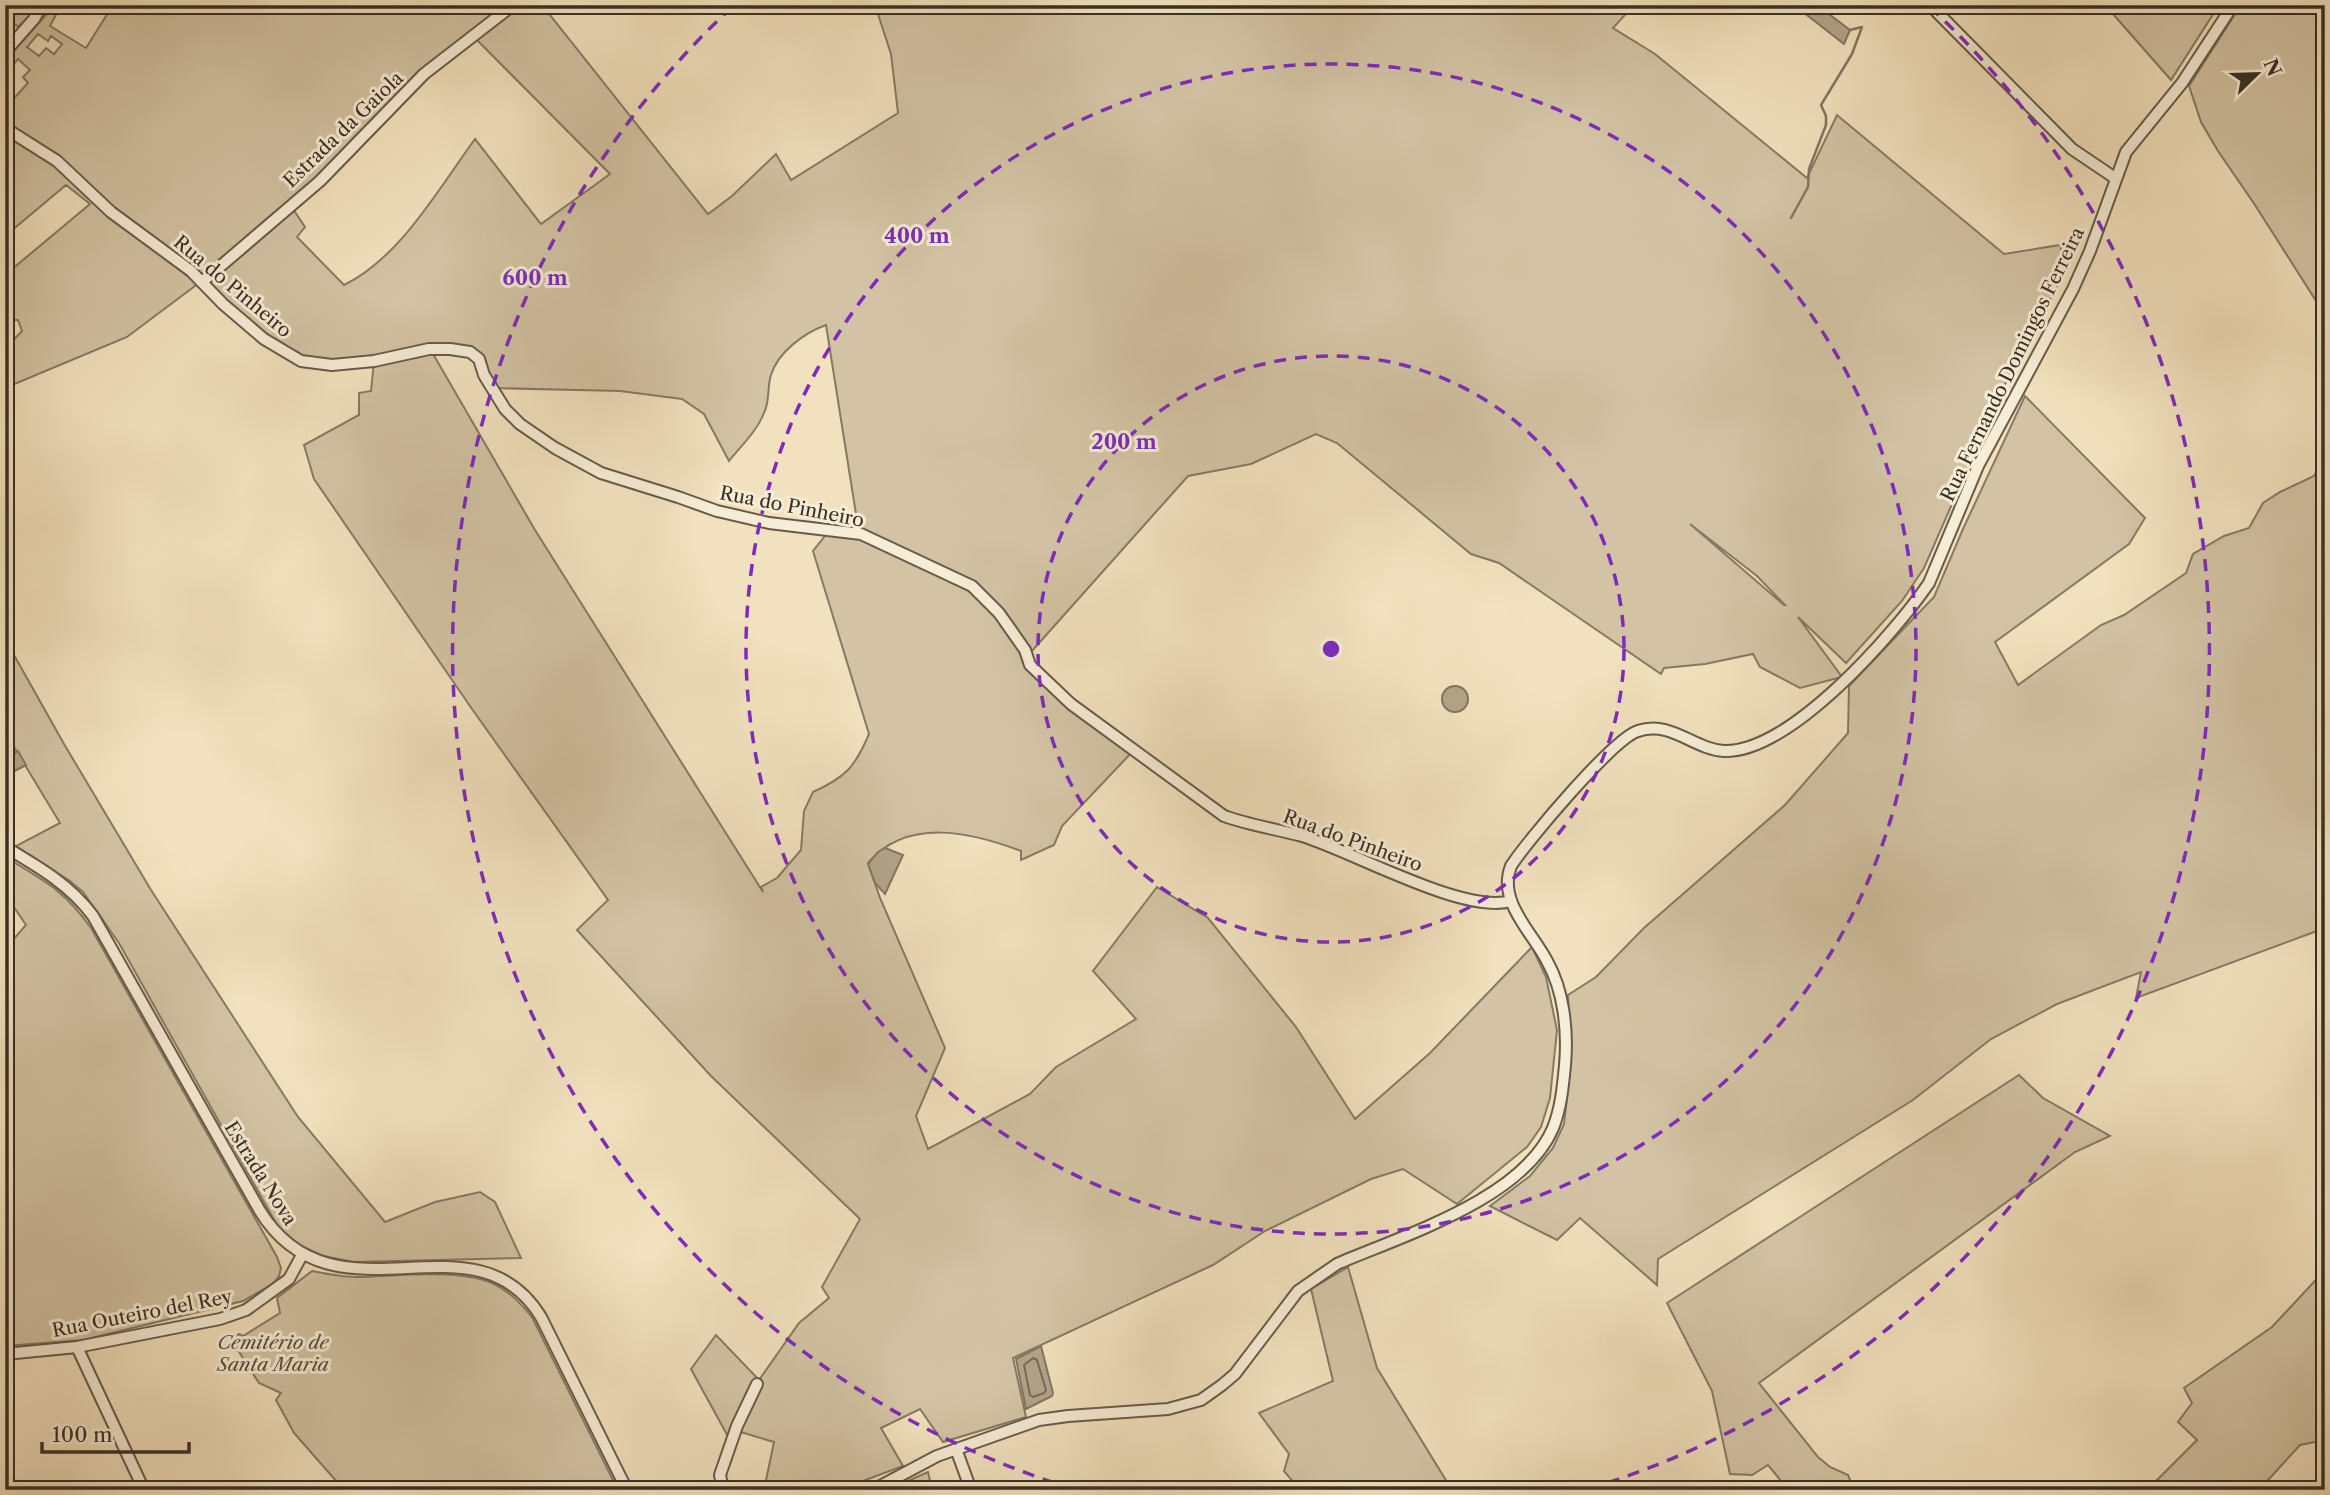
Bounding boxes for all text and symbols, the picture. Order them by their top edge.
north arrow [2222,38,2292,108]
text: N [2258,55,2286,80]
street label: Estrada da Gaiola [279,66,408,192]
text: 400 m [884,223,950,248]
street label: Rua Fernando Domingos Ferreira [1936,223,2089,505]
street label: Rua do Pinheiro [169,230,296,342]
text: 600 m [502,265,568,290]
text: 200 m [1091,429,1157,454]
street label: Rua do Pinheiro [718,481,866,532]
centre of rings [1319,637,1343,661]
street label: Rua do Pinheiro [1280,805,1426,876]
street label: Estrada Nova [219,1117,302,1230]
street label: Rua Outeiro del Rey [50,1285,235,1342]
park label: Cemitério de Santa Maria [216,1331,330,1376]
scale bar [42,1411,189,1455]
text: 100 m [52,1422,113,1447]

